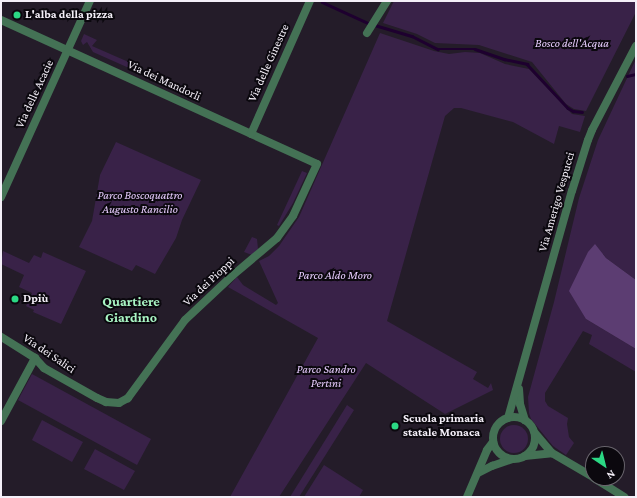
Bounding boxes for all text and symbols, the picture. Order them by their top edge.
place label: L'alba della pizza [25,8,113,22]
marker: L'alba della pizza [12,10,22,20]
street label: Via delle Ginestre [245,22,293,104]
park label: Bosco dell'Acqua [535,37,609,51]
street label: Via delle Acacie [13,58,57,130]
street label: Via dei Mandorli [125,58,203,104]
street label: Via Amerigo Vespucci [536,151,578,253]
park label: Parco Boscoquattro Augusto Rancilio [98,189,182,217]
street label: Via dei Pioppi [180,254,238,310]
park label: Parco Aldo Moro [298,269,372,283]
place label: Dpiù [23,292,48,306]
district label: Quartiere Giardino [102,293,160,326]
marker: Dpiù [10,294,20,304]
street label: Via dei Salici [20,331,78,377]
park label: Parco Sandro Pertini [296,363,356,391]
place label: Scuola primaria statale Monaca [403,412,484,440]
marker: Scuola primaria statale Monaca [390,421,400,431]
north arrow [585,446,625,486]
text: N [605,468,618,482]

